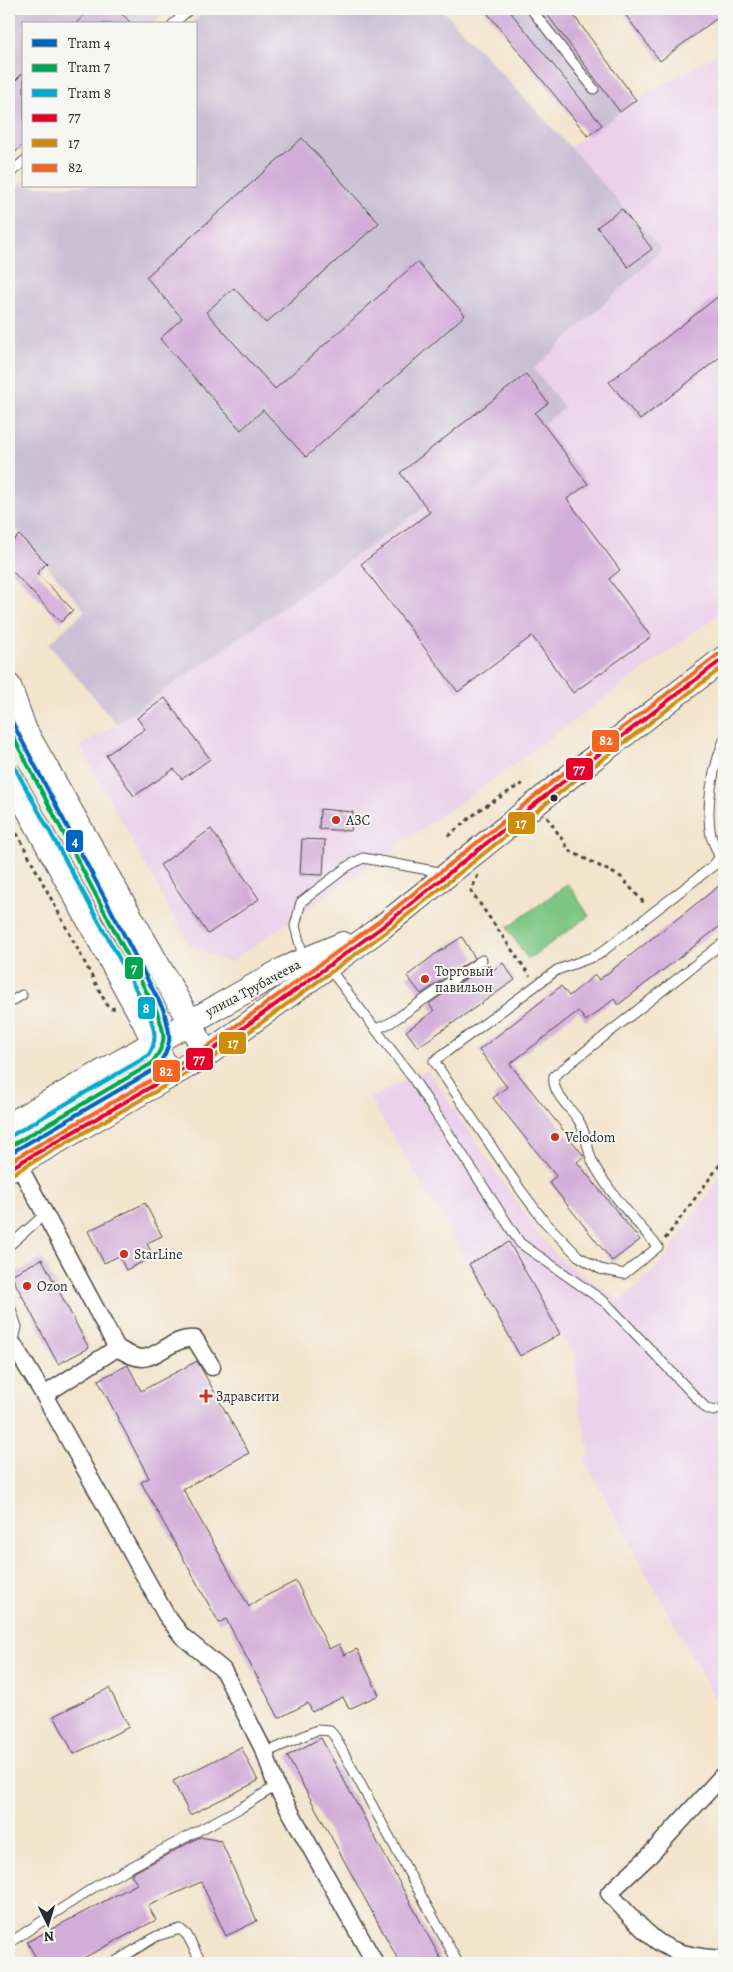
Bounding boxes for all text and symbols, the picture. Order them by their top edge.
legend [22,22,198,188]
text: Tram 4 [68,33,111,53]
text: Tram 7 [68,57,111,77]
text: Tram 8 [68,83,111,103]
text: 77 [68,107,81,127]
text: 17 [68,133,80,153]
text: 82 [68,157,82,177]
line badge: 82 [591,729,620,753]
text: 82 [599,731,613,750]
line badge: 77 [565,757,594,781]
text: 77 [573,760,585,779]
unlabelled marker [549,793,559,803]
place label: АЗС [345,811,371,830]
line badge: 17 [507,811,536,835]
marker: АЗС [330,814,342,826]
text: 17 [516,814,527,833]
line badge: 4 [65,829,84,853]
text: 4 [72,832,79,851]
street label: улица Трубачеева [201,955,305,1022]
line badge: 7 [124,956,144,980]
text: 7 [131,959,137,978]
place label: Торговый павильон [435,962,493,997]
marker: Торговый павильон [419,973,431,985]
line badge: 8 [137,996,156,1020]
text: 8 [143,999,150,1018]
line badge: 17 [218,1031,247,1055]
text: 17 [228,1034,239,1053]
line badge: 77 [185,1047,214,1071]
text: 77 [193,1050,205,1069]
line badge: 82 [152,1059,181,1083]
text: 82 [159,1062,173,1081]
place label: Velodom [564,1128,616,1147]
marker: Velodom [549,1131,561,1143]
place label: StarLine [134,1245,183,1264]
marker: StarLine [118,1248,130,1260]
place label: Ozon [37,1277,68,1296]
marker: Ozon [21,1280,33,1292]
place label: Здравсити [216,1387,279,1406]
marker: Здравсити [200,1390,212,1402]
north arrow [22,1900,72,1950]
text: N [43,1927,55,1946]

